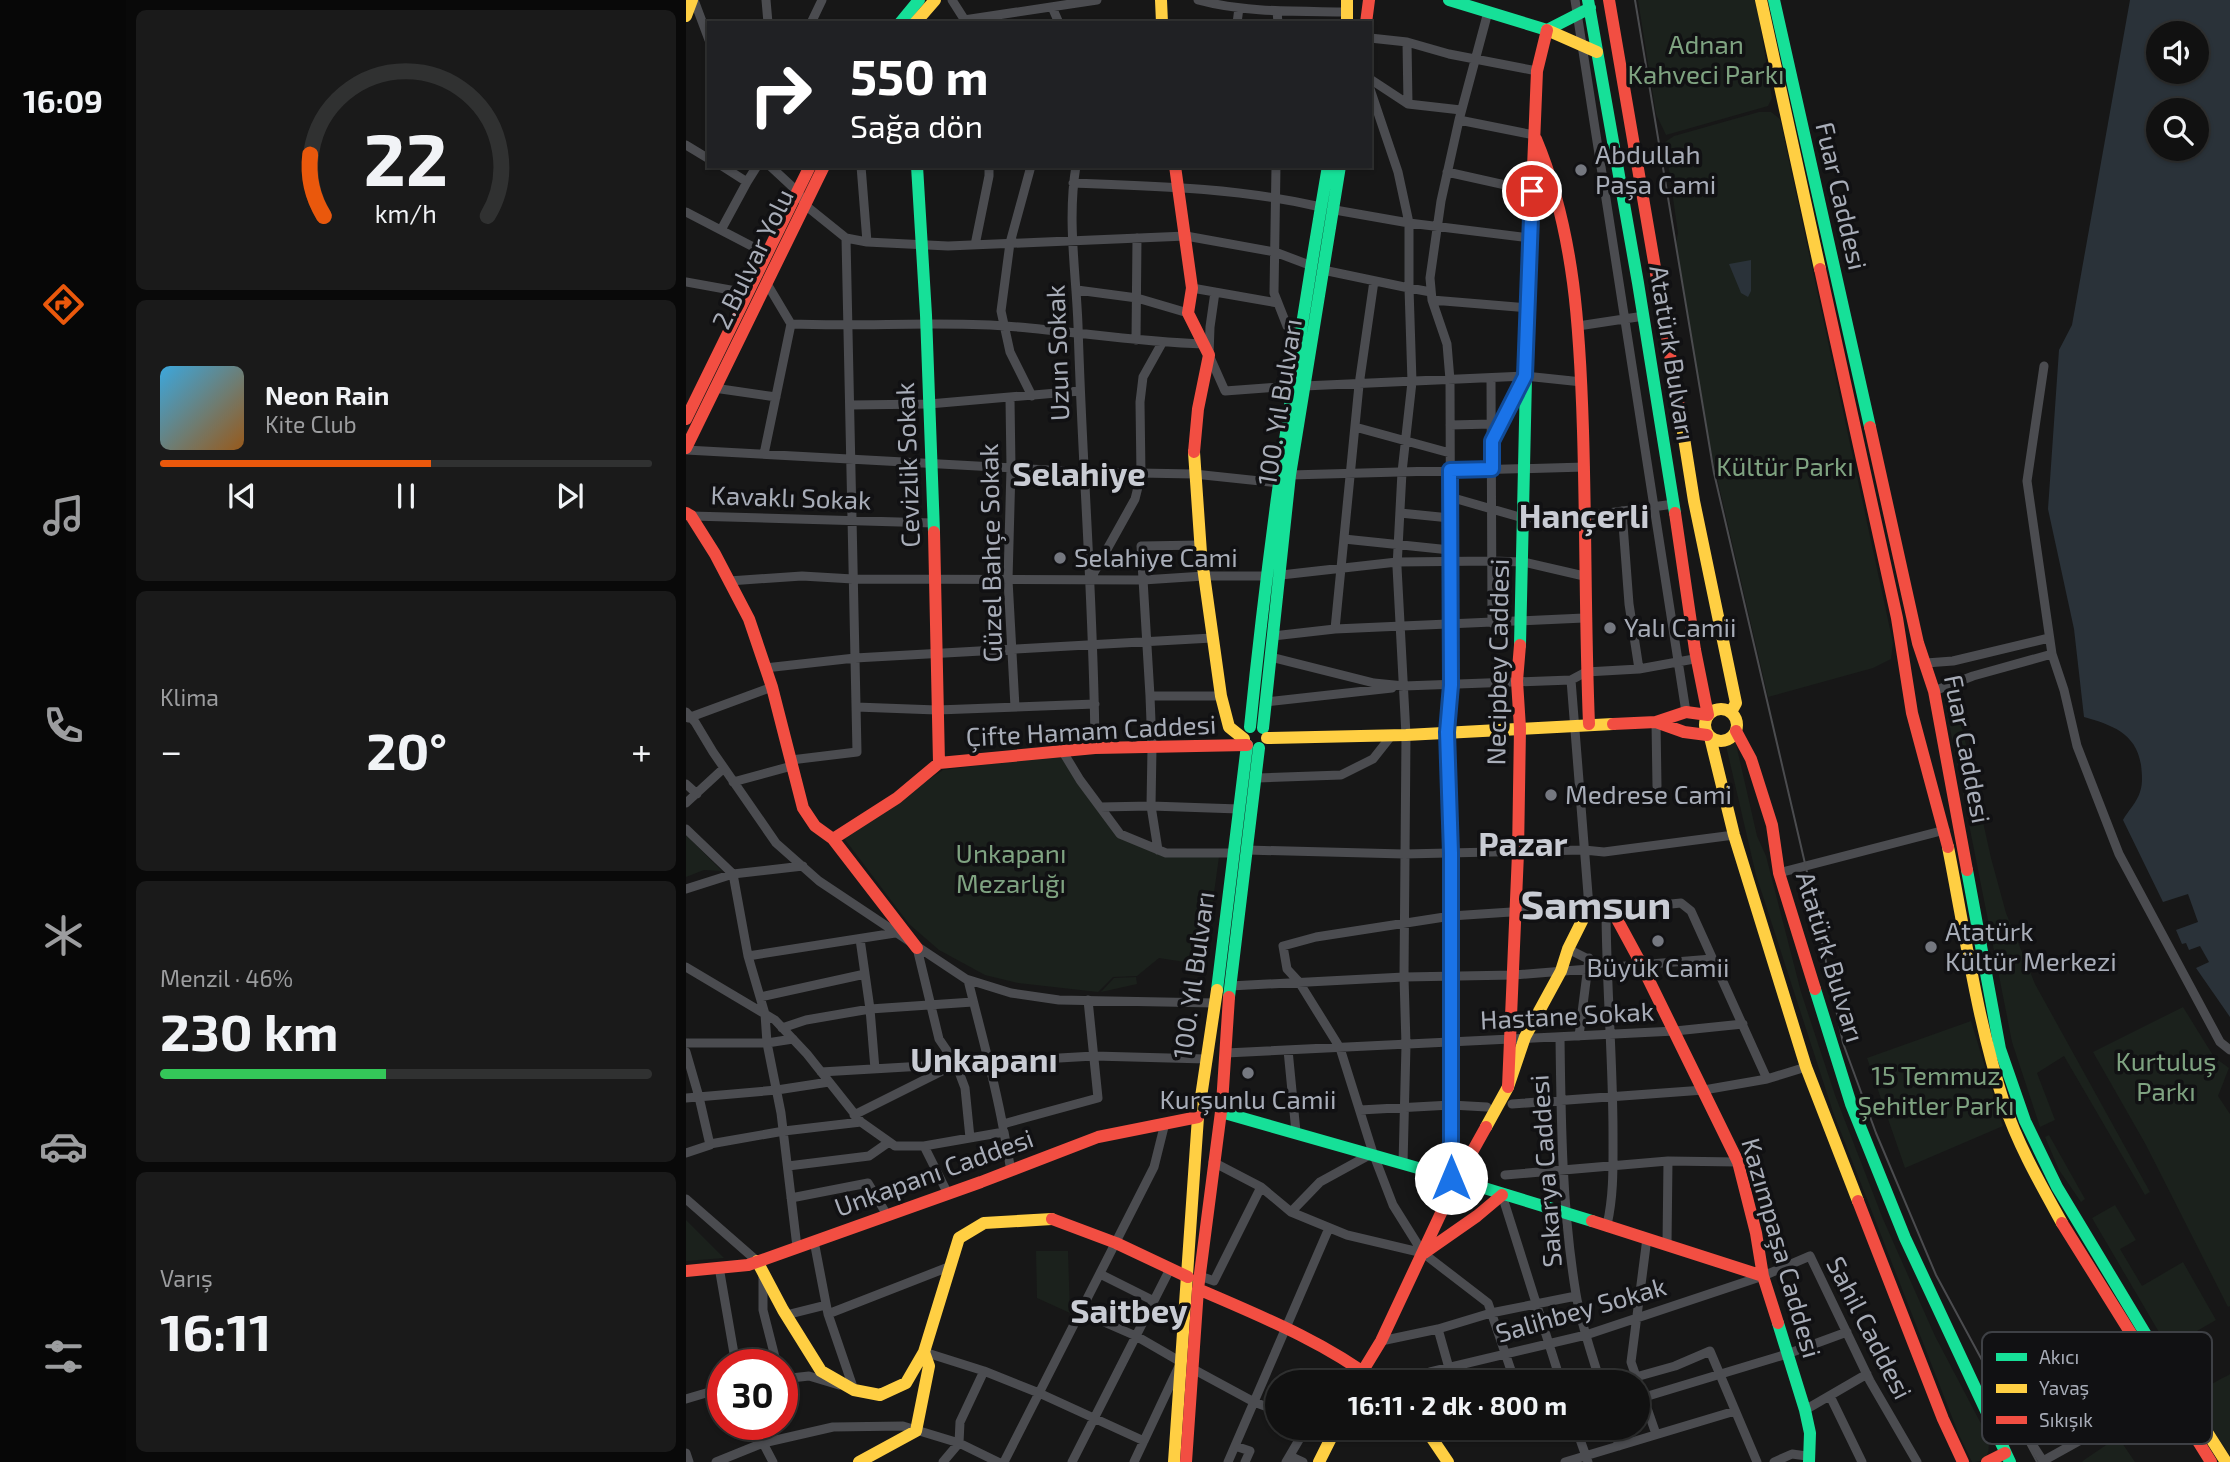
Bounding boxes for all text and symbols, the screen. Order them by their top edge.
map controls [2146,21,2209,161]
button: sound [2146,21,2209,84]
park label: Adnan Kahveci Parkı [1628,28,1784,89]
text: 550 m [850,46,989,105]
icon: right [735,49,826,140]
text: 16:09 [23,81,103,119]
button: search [2146,98,2209,161]
text: Sağa dön [850,106,983,144]
text: 22 [364,114,448,202]
street label: Fuar Caddesi [1810,119,1875,273]
place label: Abdullah Paşa Cami [1595,138,1716,201]
pin [1502,161,1562,221]
marker: Abdullah Paşa Cami [1573,162,1589,178]
icon: arrive [1513,172,1551,210]
street label: 2.Bulvar Yolu [704,183,799,333]
text: km/h [375,198,437,228]
street label: Atatürk Bulvarı [1644,263,1703,443]
icon: directions [39,280,88,329]
street label: Uzun Sokak [1039,284,1074,422]
street label: 100. Yıl Bulvarı [1250,316,1307,487]
text: Neon Rain [265,379,390,410]
street label: Cevizlik Sokak [888,382,925,548]
text: Kite Club [265,410,357,438]
street label: Güzel Bahçe Sokak [972,443,1009,663]
park label: Kültür Parkı [1716,450,1854,481]
district label: Selahiye [1012,453,1146,493]
icon: previous [223,477,261,515]
icon: pause [387,477,425,515]
icon: next [551,477,589,515]
street label: Kavaklı Sokak [710,478,872,515]
icon: music [39,491,88,540]
district label: Hançerli [1519,495,1649,537]
place label: Selahiye Cami [1074,541,1238,572]
marker: Selahiye Cami [1052,550,1068,566]
street label: Necipbey Caddesi [1479,558,1514,766]
place label: Yalı Camii [1624,611,1736,642]
marker: Yalı Camii [1602,620,1618,636]
street label: Fuar Caddesi [1939,672,1998,826]
text: Klima [160,683,219,711]
icon: phone [39,701,88,750]
street label: Çifte Hamam Caddesi [965,707,1217,754]
text: 20° [366,718,447,780]
text: − [160,727,182,773]
text: + [631,727,652,773]
place label: Medrese Cami [1565,778,1732,809]
marker: Medrese Cami [1543,787,1559,803]
district label: Pazar [1478,823,1568,863]
park label: Unkapanı Mezarlığı [956,837,1066,898]
street label: Atatürk Bulvarı [1791,867,1872,1046]
district label: Samsun [1521,879,1671,927]
street label: 100. Yıl Bulvarı [1165,889,1220,1060]
icon: climate [39,911,88,960]
place label: Atatürk Kültür Merkezi [1945,915,2117,976]
marker: Büyük Camii [1650,933,1666,949]
marker: Atatürk Kültür Merkezi [1923,939,1939,955]
place label: Büyük Camii [1586,951,1730,982]
text: Menzil · 46% [160,964,293,992]
street label: Hastane Sokak [1479,994,1655,1035]
text: 230 km [160,999,339,1061]
district label: Unkapanı [910,1039,1058,1079]
park label: Kurtuluş Parkı [2116,1045,2216,1106]
park label: 15 Temmuz Şehitler Parkı [1857,1059,2015,1122]
marker: Kurşunlu Camii [1240,1065,1256,1081]
street label: Sakarya Caddesi [1522,1074,1567,1268]
place label: Kurşunlu Camii [1160,1083,1336,1116]
street label: Unkapanı Caddesi [830,1121,1037,1222]
icon: car [39,1122,88,1171]
street label: Kazımpaşa Caddesi [1734,1134,1829,1362]
position arrow [1414,1141,1488,1215]
street label: Sahil Caddesi [1821,1251,1920,1404]
text: Varış [160,1264,213,1292]
street label: Salihbey Sokak [1492,1269,1669,1348]
district label: Saitbey [1070,1290,1188,1330]
text: 16:11 [160,1299,271,1361]
icon: filters [39,1332,88,1381]
legend [1982,1332,2212,1444]
text: Akıcı [2039,1345,2079,1368]
speed limit sign: 30 [707,1349,798,1440]
text: Yavaş [2039,1376,2089,1400]
text: 16:11 · 2 dk · 800 m [1348,1389,1567,1420]
text: Sıkışık [2039,1408,2093,1432]

